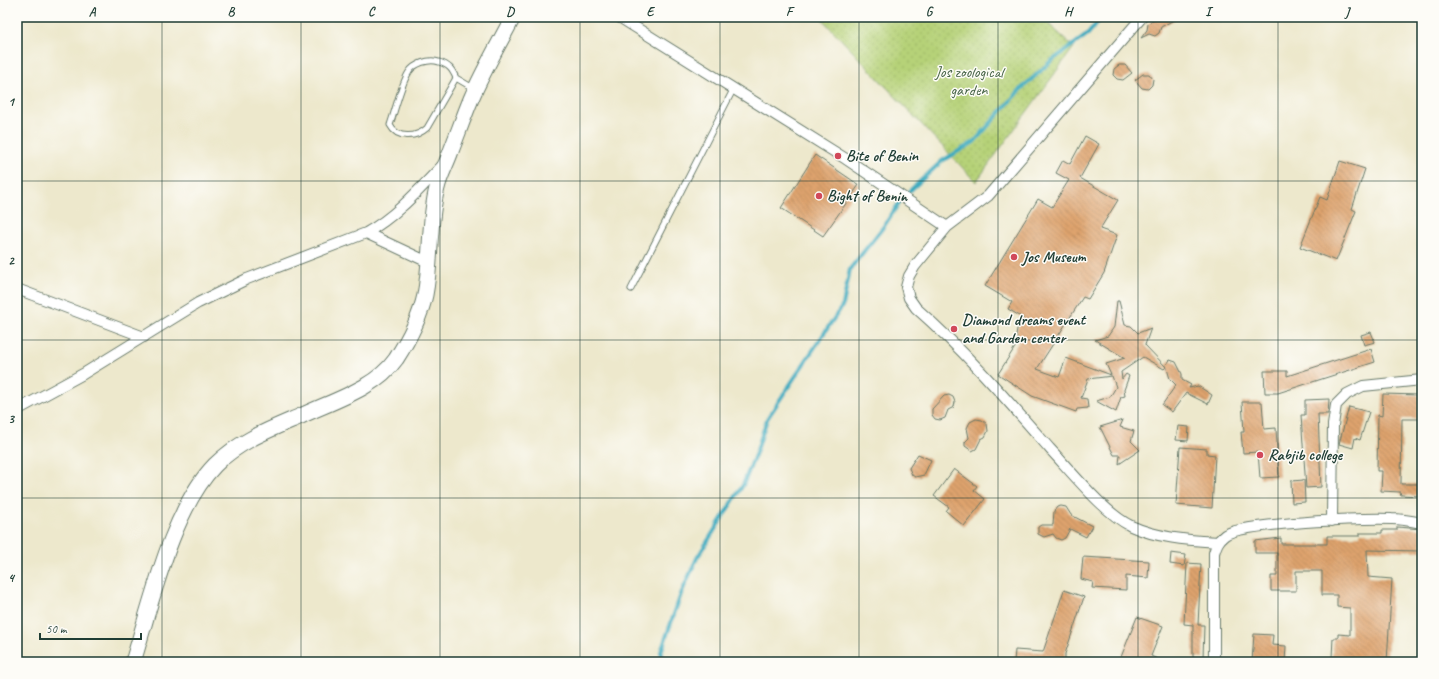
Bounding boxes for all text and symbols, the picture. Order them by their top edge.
text: A [89,4,97,20]
text: B [228,4,236,20]
text: C [368,4,376,20]
text: D [506,4,515,20]
text: E [647,4,656,20]
text: F [786,4,795,20]
text: G [926,4,934,20]
text: H [1064,4,1074,20]
text: I [1205,4,1214,20]
text: J [1344,4,1351,20]
park label: Jos zoological garden [934,62,1006,100]
text: 1 [8,94,16,110]
place label: Bite of Benin [846,146,919,166]
marker: Bite of Benin [833,151,843,161]
place label: Bight of Benin [827,186,909,206]
marker: Bight of Benin [814,191,824,201]
place label: Jos Museum [1021,247,1087,267]
marker: Jos Museum [1009,252,1019,262]
text: 2 [8,253,15,269]
place label: Diamond dreams event and Garden center [962,310,1087,348]
marker: Diamond dreams event and Garden center [949,324,959,334]
text: 3 [8,411,15,427]
place label: Rabjib college [1268,445,1344,465]
marker: Rabjib college [1255,450,1265,460]
text: 4 [8,570,16,586]
scale bar [40,615,141,641]
text: 50 m [46,621,68,637]

